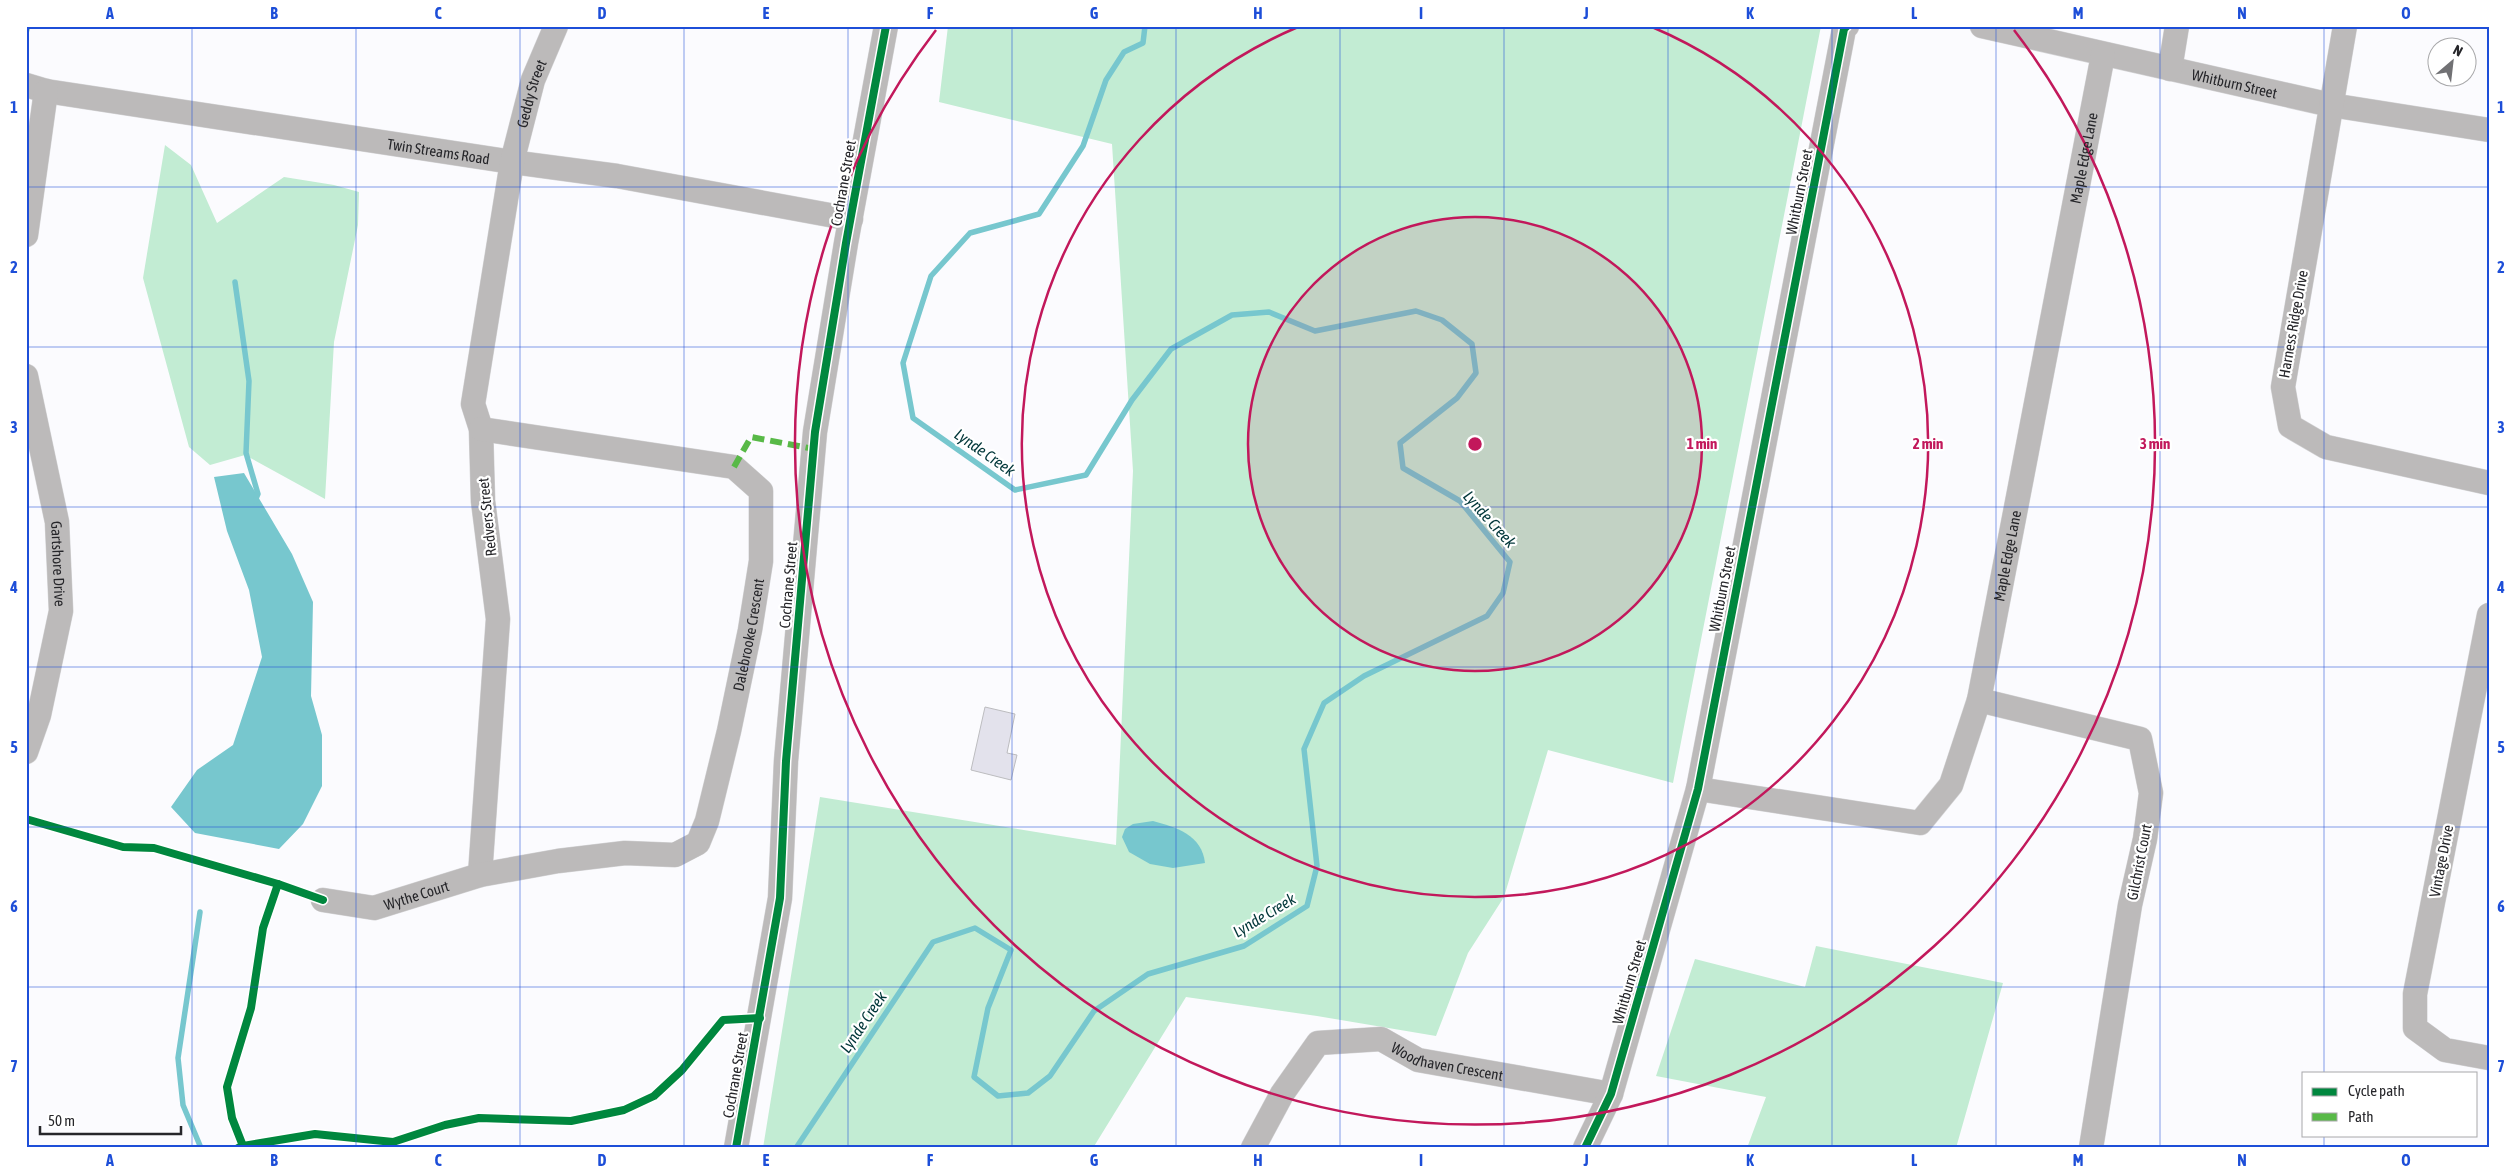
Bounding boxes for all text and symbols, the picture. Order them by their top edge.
text: A [105,4,114,22]
text: B [270,4,278,22]
text: C [434,4,442,22]
text: D [598,4,607,22]
text: E [763,4,770,22]
text: F [927,4,934,22]
text: G [1090,4,1099,22]
text: H [1253,4,1263,22]
text: I [1419,4,1423,22]
text: J [1582,4,1589,22]
text: K [1746,4,1754,22]
text: L [1911,4,1918,22]
text: M [2073,4,2083,22]
text: N [2237,4,2247,22]
text: O [2401,4,2411,22]
north arrow [2428,38,2478,88]
text: N [2451,42,2466,60]
street label: Geddy Street [513,57,549,129]
street label: Whitburn Street [2190,65,2279,101]
text: 1 [10,98,18,116]
text: 1 [2497,98,2505,116]
street label: Maple Edge Lane [2066,111,2100,205]
street label: Twin Streams Road [386,135,491,167]
street label: Cochrane Street [827,139,859,227]
street label: Whitburn Street [1782,148,1816,236]
text: 2 [10,258,18,276]
text: 2 [2497,258,2505,276]
street label: Harness Ridge Drive [2275,269,2311,379]
text: 3 [10,418,18,436]
text: 3 [2497,418,2505,436]
water label: Lynde Creek [951,425,1020,481]
centre of rings [1466,435,1484,453]
text: 1 min [1687,435,1717,452]
text: 2 min [1913,435,1943,452]
text: 3 min [2140,435,2170,452]
street label: Redvers Street [474,477,500,557]
water label: Lynde Creek [1459,487,1521,552]
street label: Maple Edge Lane [1990,509,2024,603]
street label: Gartshore Drive [48,521,69,607]
street label: Cochrane Street [776,541,800,629]
street label: Whitburn Street [1705,545,1739,633]
street label: Dalebrooke Crescent [729,577,767,692]
text: 4 [9,578,18,596]
text: 4 [2496,578,2505,596]
text: 5 [10,738,18,756]
text: 5 [2497,738,2505,756]
street label: Gilchrist Court [2123,822,2155,902]
street label: Vintage Drive [2426,823,2456,899]
street label: Wythe Court [382,877,451,913]
water label: Lynde Creek [1229,889,1300,942]
text: 6 [10,897,18,915]
text: 6 [2497,897,2505,915]
street label: Whitburn Street [1609,938,1649,1026]
water label: Lynde Creek [836,987,891,1057]
street label: Cochrane Street [719,1031,751,1119]
street label: Woodhaven Crescent [1388,1038,1504,1083]
text: 7 [10,1057,18,1075]
text: 7 [2497,1057,2505,1075]
legend [2302,1072,2478,1136]
text: Cycle path [2348,1082,2405,1099]
scale bar [40,1104,181,1136]
text: Path [2348,1108,2374,1125]
text: 50 m [48,1112,75,1129]
text: A [105,1151,114,1169]
text: B [270,1151,278,1169]
text: C [434,1151,442,1169]
text: D [598,1151,607,1169]
text: E [763,1151,770,1169]
text: F [927,1151,934,1169]
text: G [1090,1151,1099,1169]
text: H [1253,1151,1263,1169]
text: I [1419,1151,1423,1169]
text: J [1582,1151,1589,1169]
text: K [1746,1151,1754,1169]
text: L [1911,1151,1918,1169]
text: M [2073,1151,2083,1169]
text: N [2237,1151,2247,1169]
text: O [2401,1151,2411,1169]

